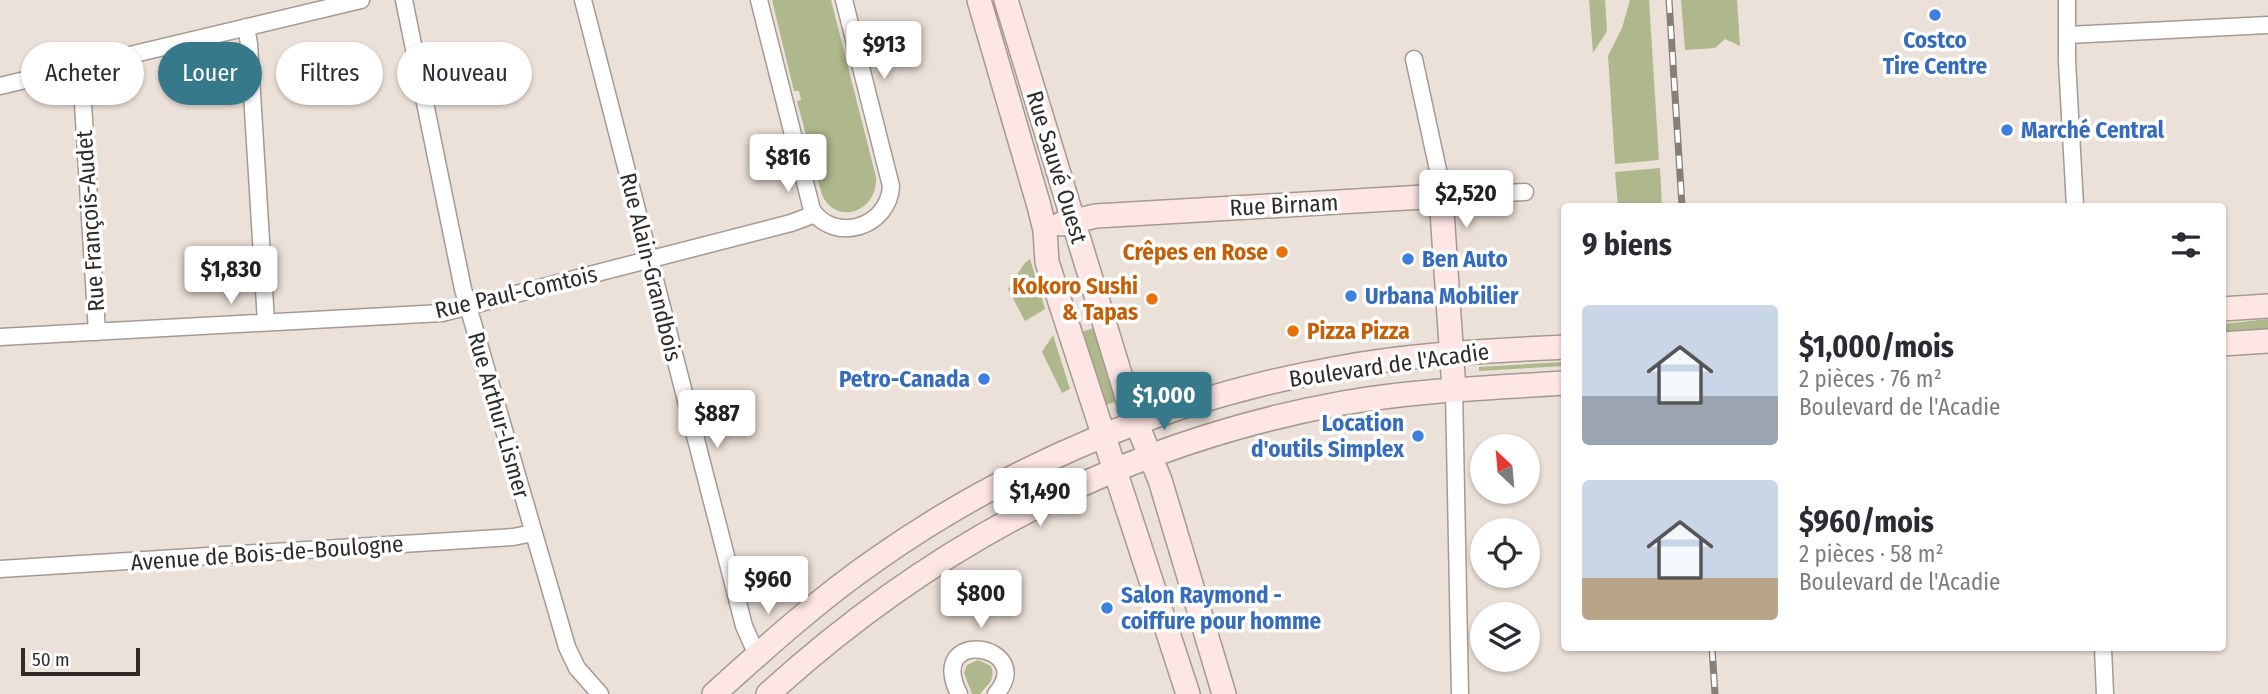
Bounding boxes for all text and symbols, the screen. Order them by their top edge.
marker: Costco Tire Centre [1927,7,1943,23]
pin: $913 [843,22,925,81]
place label: Costco Tire Centre [1883,26,1987,80]
text: $913 [862,30,906,58]
chip: Acheter [21,42,144,105]
chip: Louer [158,42,262,105]
chip: Filtres [276,42,383,105]
chip: Nouveau [397,42,532,105]
street label: Rue Sauvé Ouest [1020,87,1094,247]
place label: Marché Central [2021,116,2165,144]
marker: Marché Central [1999,122,2015,138]
street label: Rue François-Audet [70,129,110,313]
pin: $816 [747,134,829,194]
text: $816 [766,143,810,171]
street label: Rue Alain-Grandbois [614,170,688,364]
pin: $2,520 [1409,170,1523,230]
text: $2,520 [1435,179,1497,207]
street label: Rue Birnam [1229,188,1339,222]
icon: filters [2167,226,2205,264]
text: 9 biens [1582,227,1672,263]
place label: Crêpes en Rose [1123,238,1268,266]
marker: Crêpes en Rose [1274,244,1290,260]
place label: Ben Auto [1422,245,1508,273]
pin: $1,830 [174,246,288,306]
marker: Ben Auto [1400,251,1416,267]
text: $1,830 [200,255,262,283]
street label: Rue Paul-Comtois [432,260,600,324]
place label: Kokoro Sushi & Tapas [1012,272,1138,326]
place label: Urbana Mobilier [1365,282,1519,310]
marker: Urbana Mobilier [1343,288,1359,304]
marker: Kokoro Sushi & Tapas [1144,291,1160,307]
place label: Pizza Pizza [1307,317,1410,345]
marker: Pizza Pizza [1285,323,1301,339]
street label: Rue Arthur-Lismer [462,329,536,501]
text: $1,000/mois [1799,329,1954,365]
icon: home [1638,333,1722,417]
street label: Boulevard de l'Acadie [1287,337,1491,393]
place label: Petro-Canada [839,365,970,393]
text: 2 pièces · 76 m² [1799,365,1942,393]
marker: Petro-Canada [976,371,992,387]
pin: $1,000 [1107,372,1221,432]
text: $1,000 [1133,381,1195,409]
pin: $887 [676,391,758,450]
text: Boulevard de l'Acadie [1799,393,2000,421]
text: $887 [694,399,740,427]
place label: Location d'outils Simplex [1251,409,1405,463]
marker: Location d'outils Simplex [1410,428,1426,444]
north arrow [1470,434,1540,504]
map controls [1470,434,1540,672]
pin: $1,490 [983,468,1097,528]
text: $1,490 [1010,477,1070,505]
text: $960/mois [1799,504,1934,540]
icon: home [1638,508,1722,592]
button: locate [1470,518,1540,588]
street label: Avenue de Bois-de-Boulogne [130,529,404,577]
text: 2 pièces · 58 m² [1799,540,1944,568]
pin: $960 [727,556,809,616]
text: $960 [744,565,792,593]
text: Boulevard de l'Acadie [1799,568,2000,596]
pin: $800 [940,570,1022,630]
text: $800 [957,579,1005,607]
place label: Salon Raymond - coiffure pour homme [1121,581,1321,635]
marker: Salon Raymond - coiffure pour homme [1099,600,1115,616]
button: layers [1470,602,1540,672]
scale bar [21,645,140,677]
text: 50 m [32,648,70,671]

